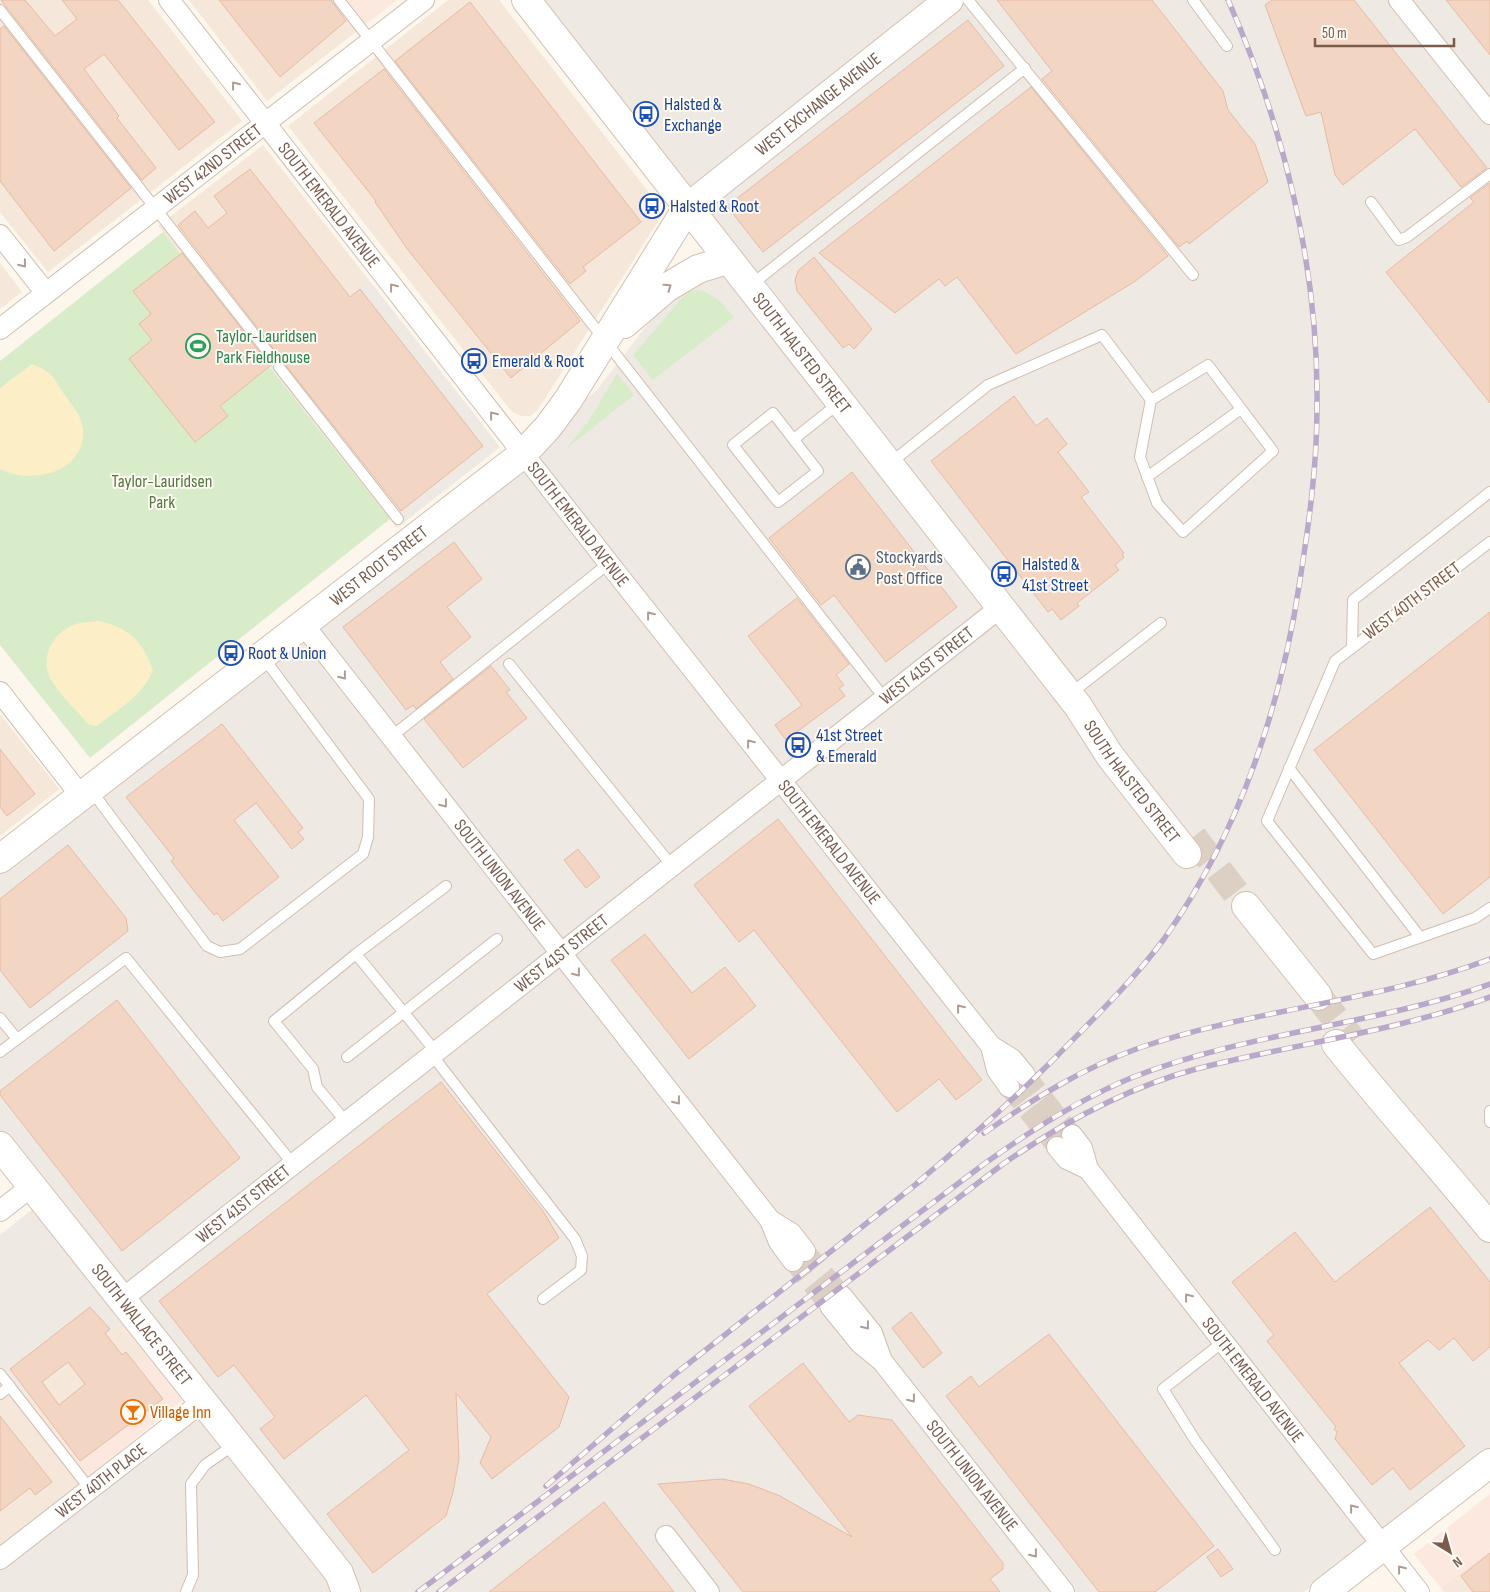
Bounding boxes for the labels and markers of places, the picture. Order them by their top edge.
place label: Halsted & Exchange [664,94,722,136]
bus stop icon: Halsted & Exchange [633,101,659,127]
bus stop icon: Halsted & Root [639,193,665,219]
place label: Halsted & Root [670,196,760,217]
place label: Taylor-Lauridsen Park Fieldhouse [216,326,317,368]
sports icon: Taylor-Lauridsen Park Fieldhouse [185,333,211,359]
bus stop icon: Emerald & Root [461,348,487,374]
place label: Emerald & Root [492,351,585,372]
place label: Stockyards Post Office [876,547,943,589]
public building icon: Stockyards Post Office [845,554,871,580]
place label: Halsted & 41st Street [1022,554,1089,596]
bus stop icon: Halsted & 41st Street [991,561,1017,587]
bus stop icon: Root & Union [218,640,244,666]
place label: Root & Union [248,643,326,664]
place label: 41st Street & Emerald [816,725,883,767]
bus stop icon: 41st Street & Emerald [785,732,811,758]
bar icon: Village Inn [120,1399,146,1425]
place label: Village Inn [150,1402,211,1423]

